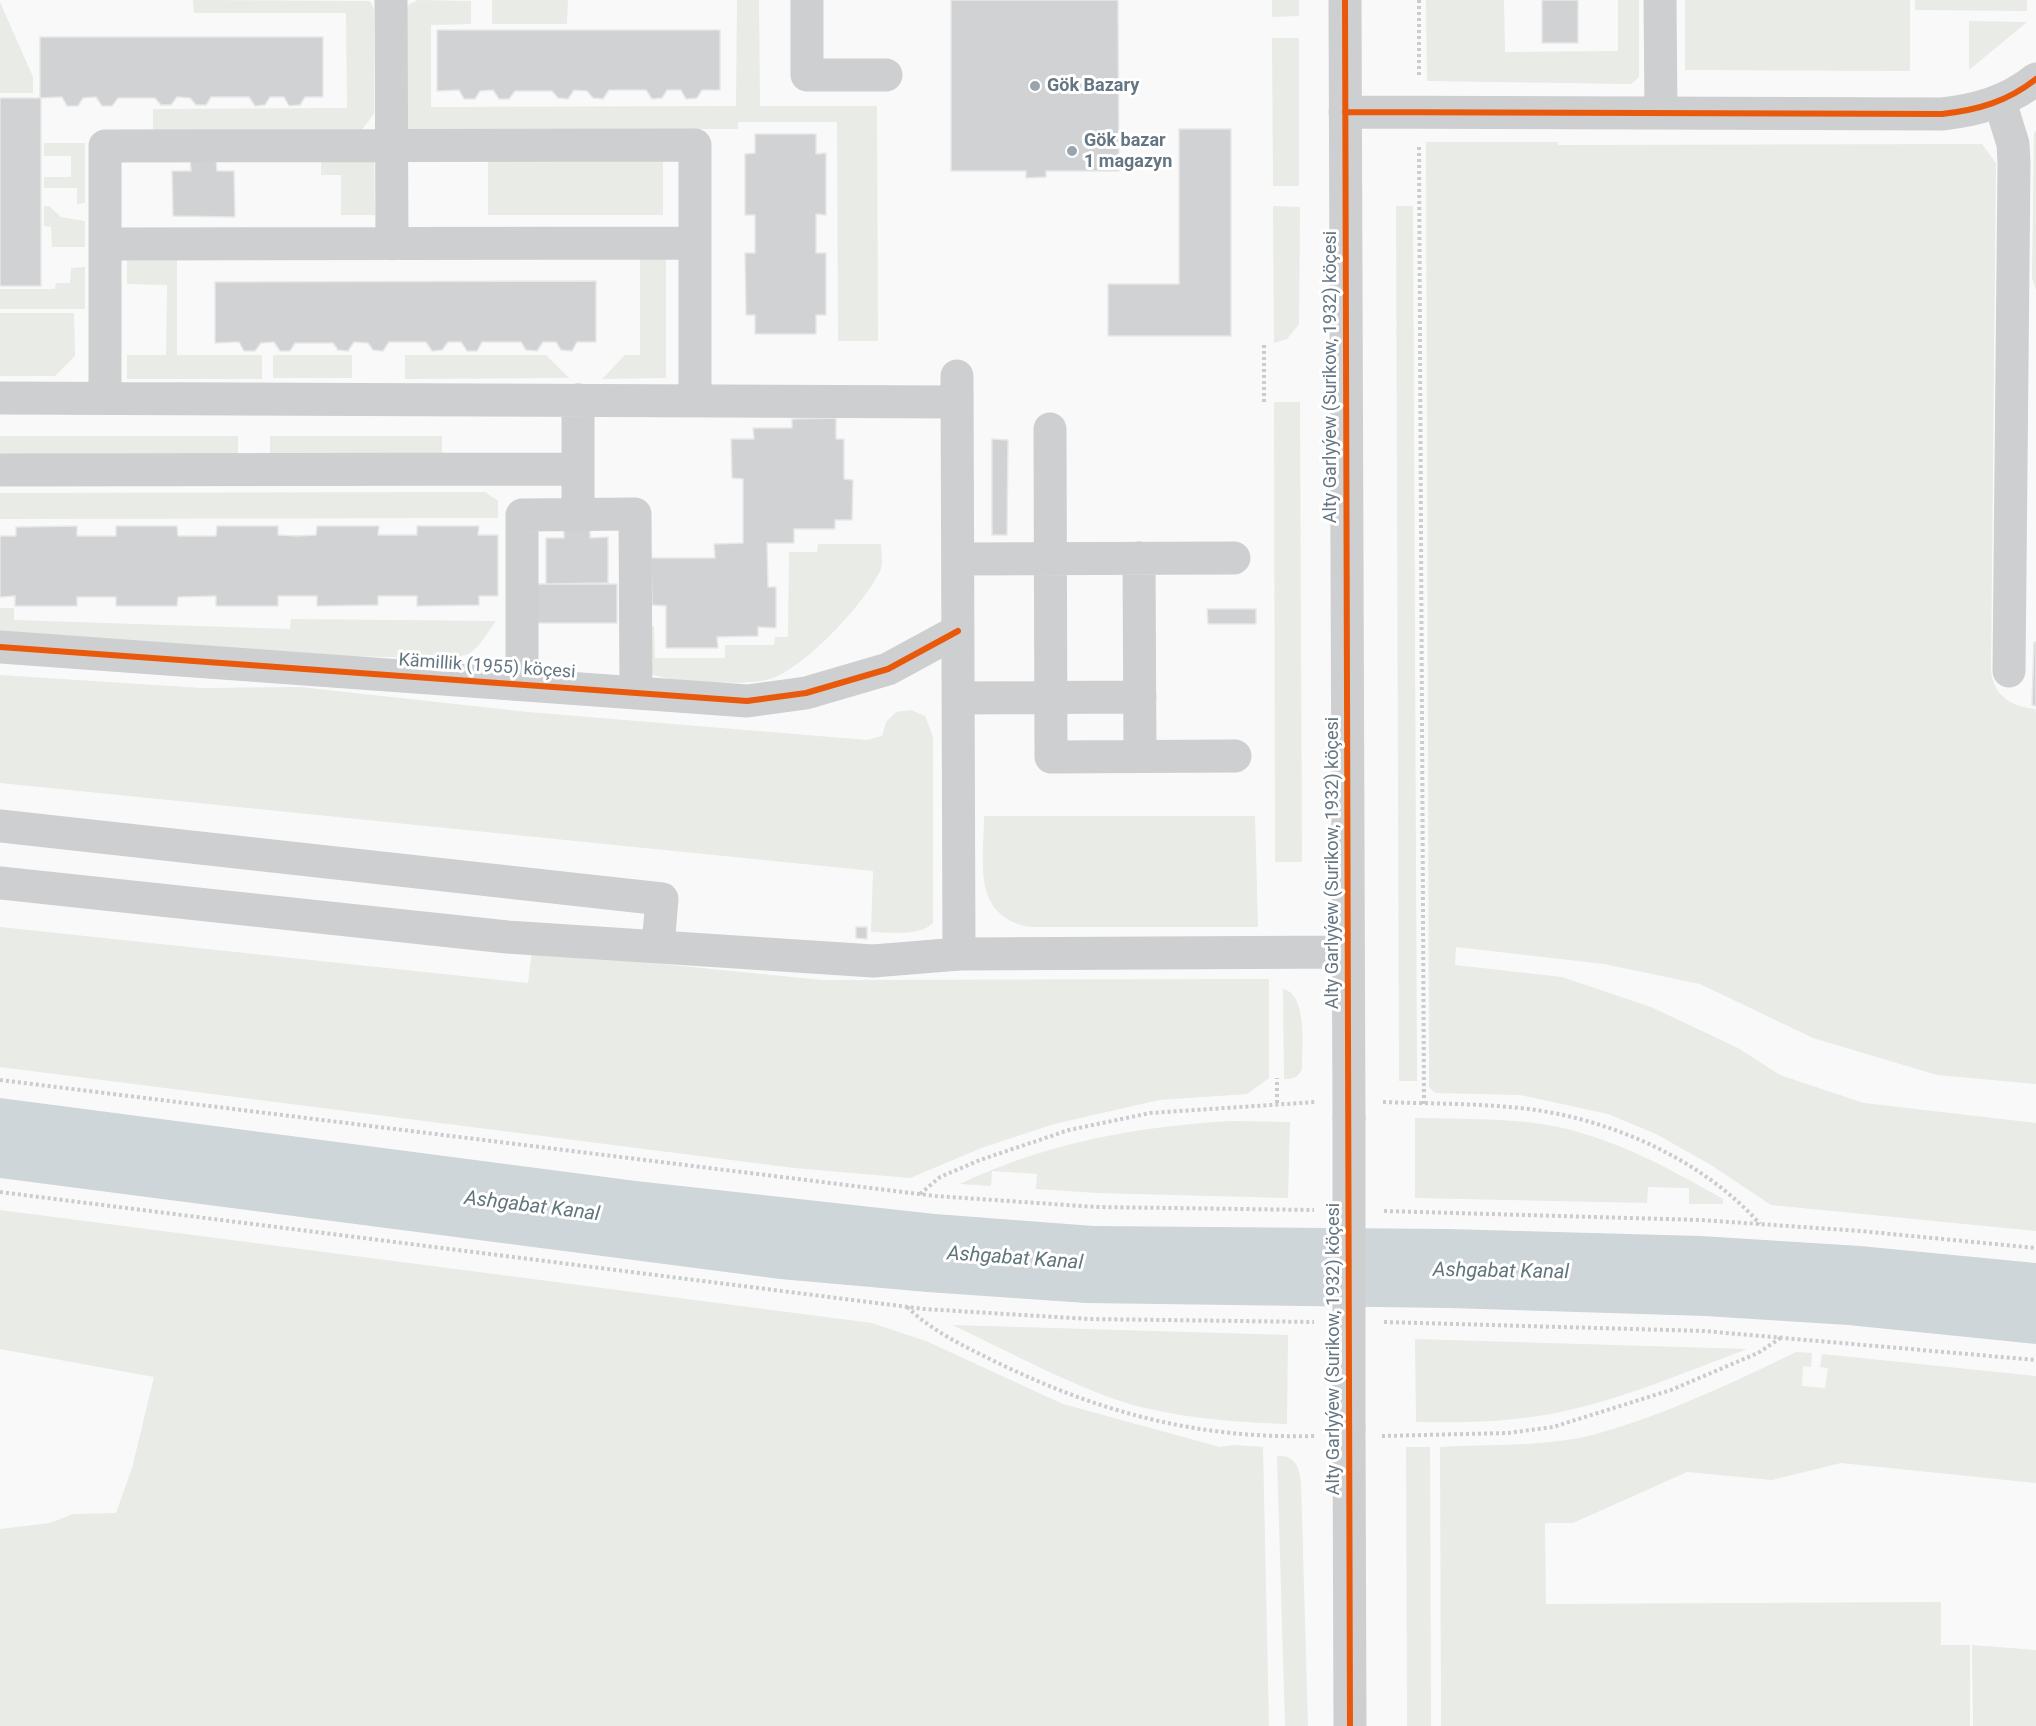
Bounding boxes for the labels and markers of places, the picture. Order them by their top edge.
place label: Gök Bazary [1047,75,1139,97]
marker: Gök Bazary [1028,79,1042,93]
place label: Gök bazar 1 magazyn [1084,130,1172,172]
marker: Gök bazar 1 magazyn [1065,144,1079,158]

